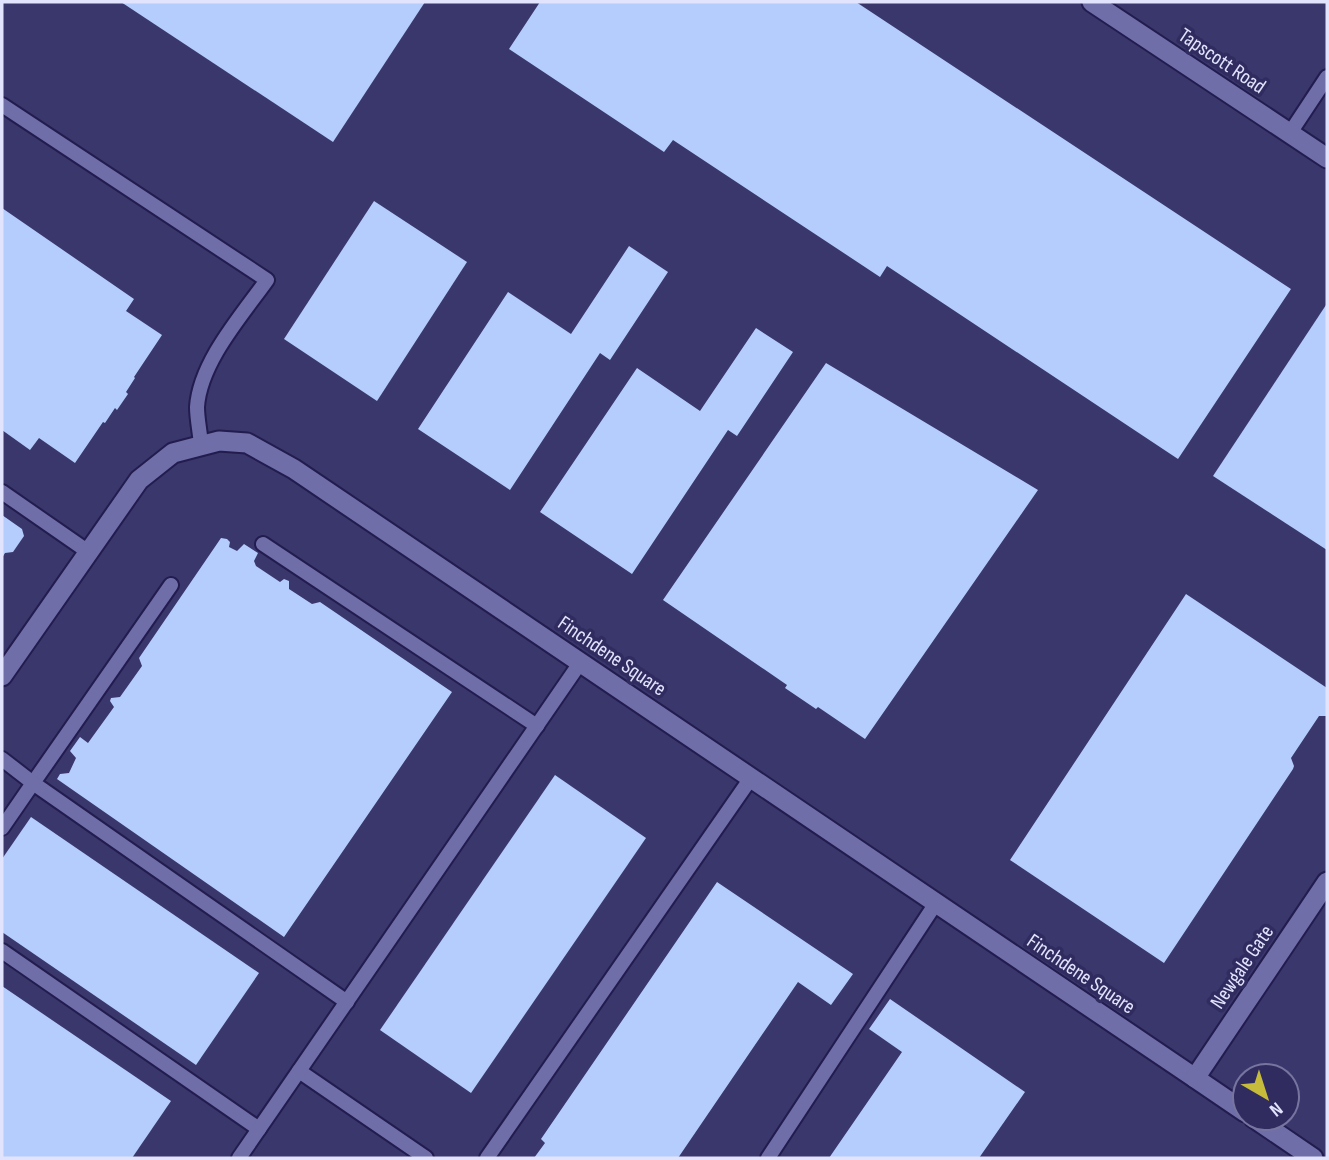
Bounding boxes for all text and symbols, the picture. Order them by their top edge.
street label: Tapscott Road [1174,23,1270,99]
street label: Finchdene Square [553,611,671,701]
street label: Newgale Gate [1205,920,1279,1014]
street label: Finchdene Square [1022,929,1140,1019]
north arrow [1231,1062,1301,1132]
text: N [1265,1097,1287,1121]

